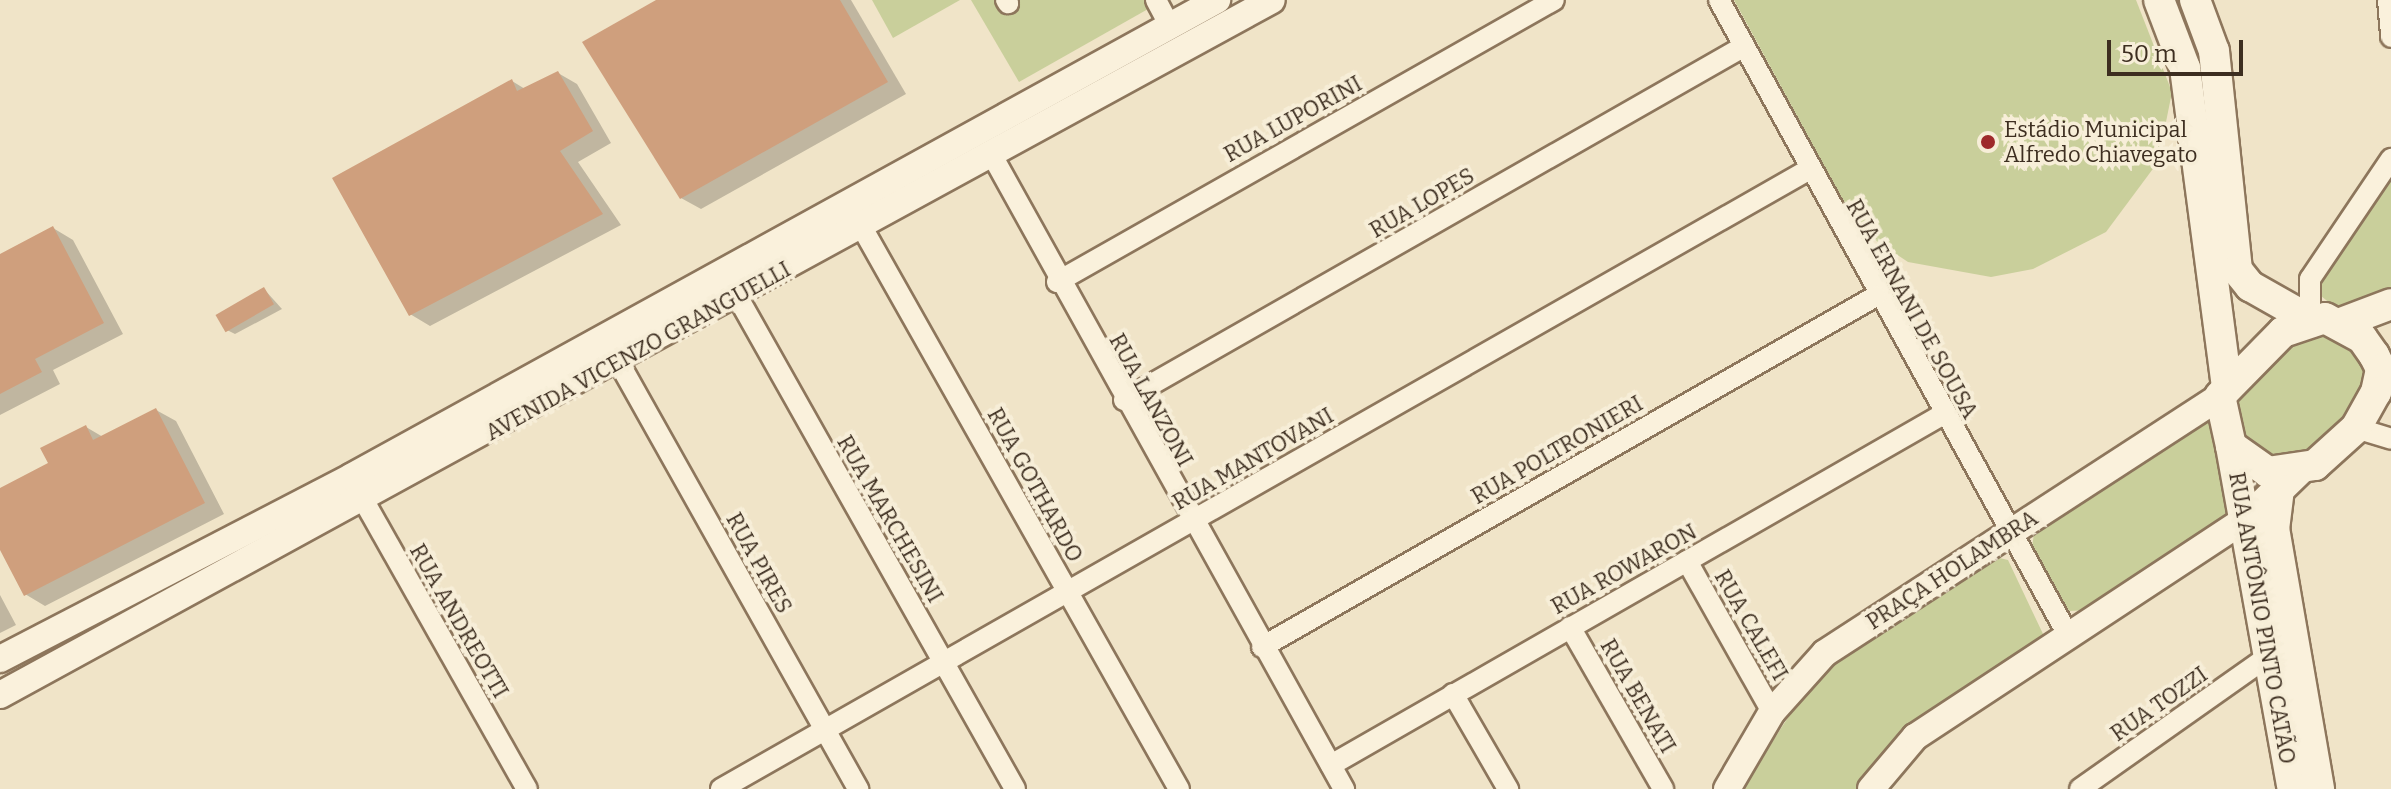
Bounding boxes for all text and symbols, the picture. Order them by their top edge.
scale bar [2111,24,2247,74]
text: 50 m [2121,40,2177,68]
street label: RUA LUPORINI [1219,70,1367,168]
place label: Estádio Municipal Alfredo Chiavegato [2004,116,2198,168]
marker: Estádio Municipal Alfredo Chiavegato [1979,133,1997,151]
street label: RUA LOPES [1365,162,1479,244]
street label: RUA ERNANI DE SOUSA [1841,195,1983,423]
street label: AVENIDA VICENZO GRANGUELLI [481,256,795,446]
street label: RUA LANZONI [1104,329,1198,471]
street label: RUA POLTRONIERI [1467,390,1647,510]
street label: RUA MANTOVANI [1168,402,1338,516]
street label: RUA GOTHARDO [982,403,1088,567]
street label: RUA MARCHESINI [831,431,949,607]
street label: RUA ANTÔNIO PINTO CATÃO [2223,470,2301,766]
street label: PRAÇA HOLAMBRA [1861,505,2043,635]
street label: RUA PIRES [721,508,797,618]
street label: RUA ROWARON [1547,518,1701,620]
street label: RUA ANDREOTTI [404,539,514,703]
street label: RUA CALEFI [1709,565,1793,685]
street label: RUA BENATI [1595,634,1681,758]
street label: RUA TOZZI [2106,661,2212,747]

